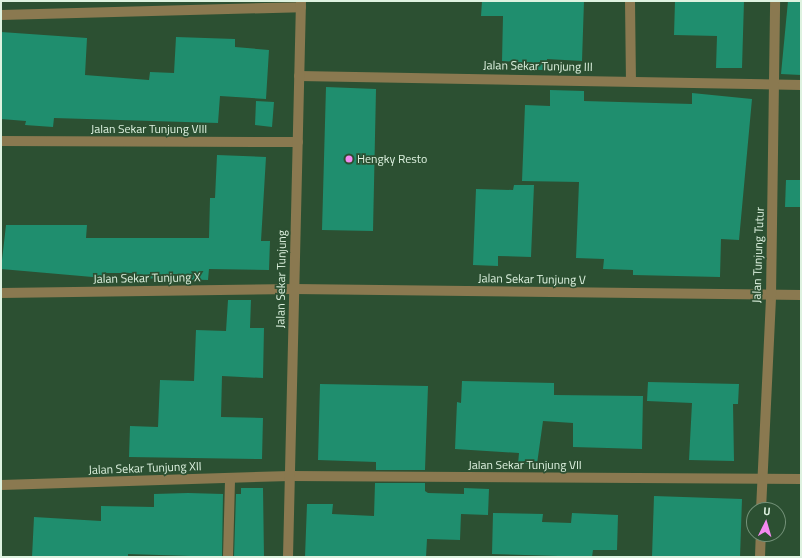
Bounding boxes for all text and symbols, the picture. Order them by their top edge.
street label: Jalan Sekar Tunjung III [483,58,593,74]
street label: Jalan Sekar Tunjung VIII [91,122,207,136]
place label: Hengky Resto [357,152,427,166]
marker: Hengky Resto [344,154,354,164]
street label: Jalan Tunjung Tutur [749,207,767,303]
street label: Jalan Sekar Tunjung [273,230,289,328]
street label: Jalan Sekar Tunjung X [93,270,201,286]
street label: Jalan Sekar Tunjung V [478,271,586,287]
street label: Jalan Sekar Tunjung VII [468,458,582,472]
street label: Jalan Sekar Tunjung XII [88,459,202,477]
north arrow [746,502,786,542]
text: U [763,503,771,519]

